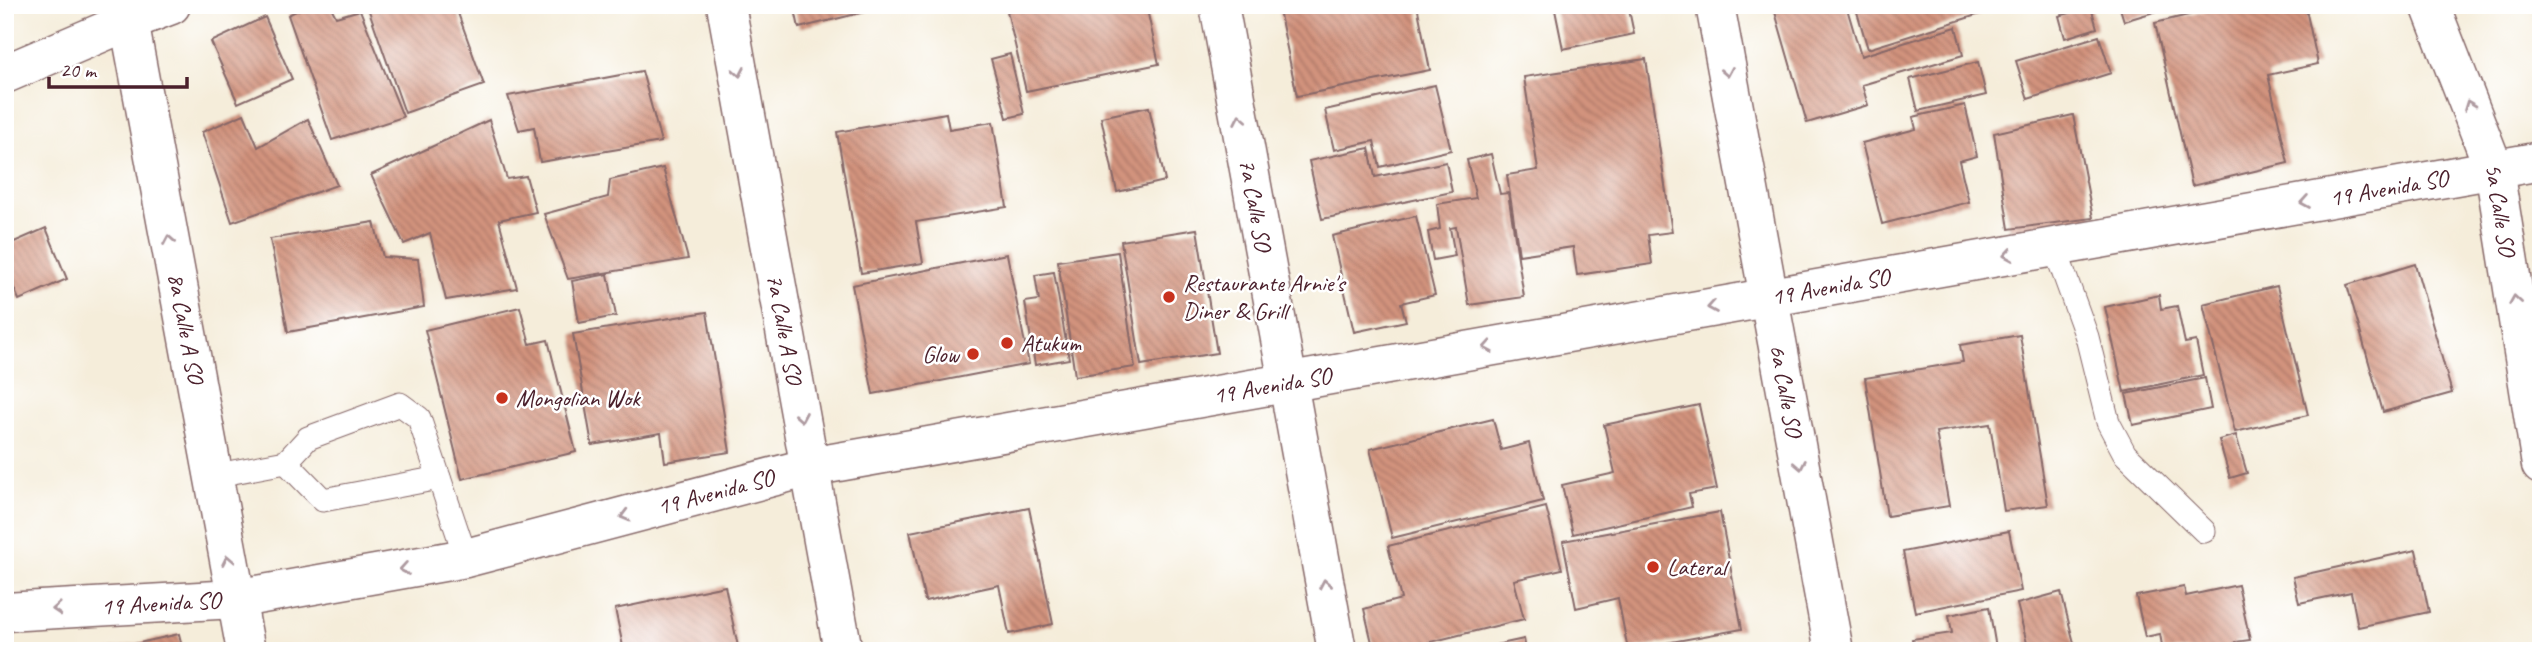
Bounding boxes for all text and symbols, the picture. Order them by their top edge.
scale bar [49,46,187,90]
text: 20 m [60,57,98,83]
one-way arrow [730,66,745,78]
one-way arrow [1719,66,1734,78]
one-way arrow [2464,100,2478,112]
one-way arrow [1233,113,1248,125]
street label: 7a Calle SO [1232,156,1279,256]
street label: 5a Calle SO [2478,158,2523,261]
street label: 19 Avenida SO [2327,162,2453,213]
one-way arrow [2299,194,2311,209]
one-way arrow [162,234,177,246]
one-way arrow [2002,246,2014,261]
street label: 19 Avenida SO [1769,261,1895,312]
place label: Restaurante Arnie's Diner & Grill [1183,268,1347,326]
street label: 8a Calle A SO [161,271,211,387]
street label: 7a Calle A SO [760,271,810,388]
marker: Restaurante Arnie's Diner & Grill [1161,289,1177,305]
one-way arrow [2508,295,2523,306]
one-way arrow [1706,299,1718,314]
place label: Atukum [1021,328,1082,358]
marker: Atukum [999,335,1015,351]
one-way arrow [1482,338,1494,353]
place label: Glow [922,339,961,369]
street label: 6a Calle SO [1763,342,1810,442]
marker: Glow [965,346,981,362]
street label: 19 Avenida SO [1211,360,1336,410]
place label: Mongolian Wok [516,383,642,413]
marker: Mongolian Wok [494,390,510,406]
one-way arrow [793,411,808,423]
one-way arrow [1791,459,1806,471]
street label: 19 Avenida SO [654,461,780,522]
one-way arrow [620,508,632,522]
place label: Lateral [1667,552,1730,582]
one-way arrow [221,554,236,566]
marker: Lateral [1645,559,1661,575]
one-way arrow [398,561,410,576]
one-way arrow [1318,578,1333,590]
street label: 19 Avenida SO [100,585,224,622]
one-way arrow [51,602,62,617]

